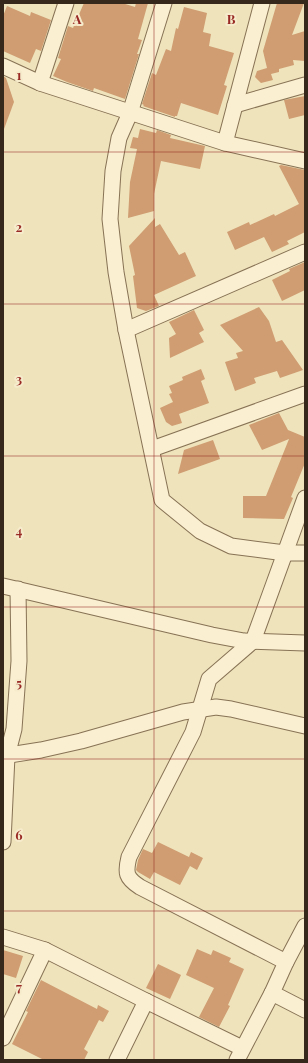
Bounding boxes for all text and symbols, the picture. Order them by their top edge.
text: A [72,10,82,27]
text: B [227,10,236,27]
text: 1 [17,66,22,83]
text: 2 [16,218,23,235]
text: 3 [16,370,22,387]
text: 4 [16,522,23,539]
text: 5 [16,674,22,691]
text: 6 [15,826,23,843]
text: 7 [16,978,22,995]

